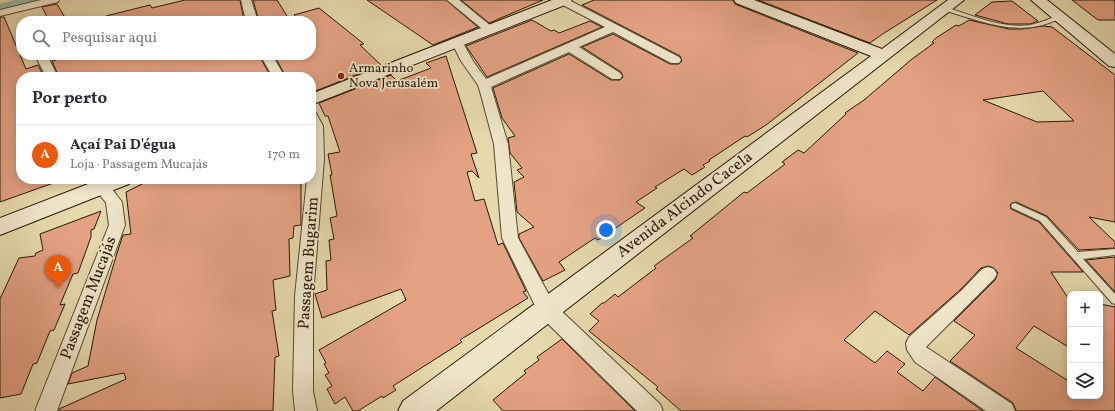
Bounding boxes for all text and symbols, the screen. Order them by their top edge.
search box [16,16,316,60]
icon: search [30,27,52,49]
text: Pesquisar aqui [62,28,157,49]
place label: Armarinho Nova Jerusalém [349,60,439,93]
marker: Armarinho Nova Jerusalém [336,71,346,81]
text: Por perto [32,87,107,110]
text: Açaí Pai D'égua [70,135,176,156]
text: A [40,146,50,164]
text: 170 m [267,146,300,164]
street label: Avenida Alcindo Cacela [613,147,758,263]
text: Loja · Passagem Mucajás [70,156,208,174]
street label: Passagem Bugarim [293,196,325,330]
your location [596,220,616,240]
street label: Passagem Mucajás [55,233,123,363]
pin: A [45,255,71,288]
map controls [1067,291,1103,399]
button: + [1067,291,1103,327]
button: − [1067,327,1103,363]
button: layers [1067,363,1103,399]

